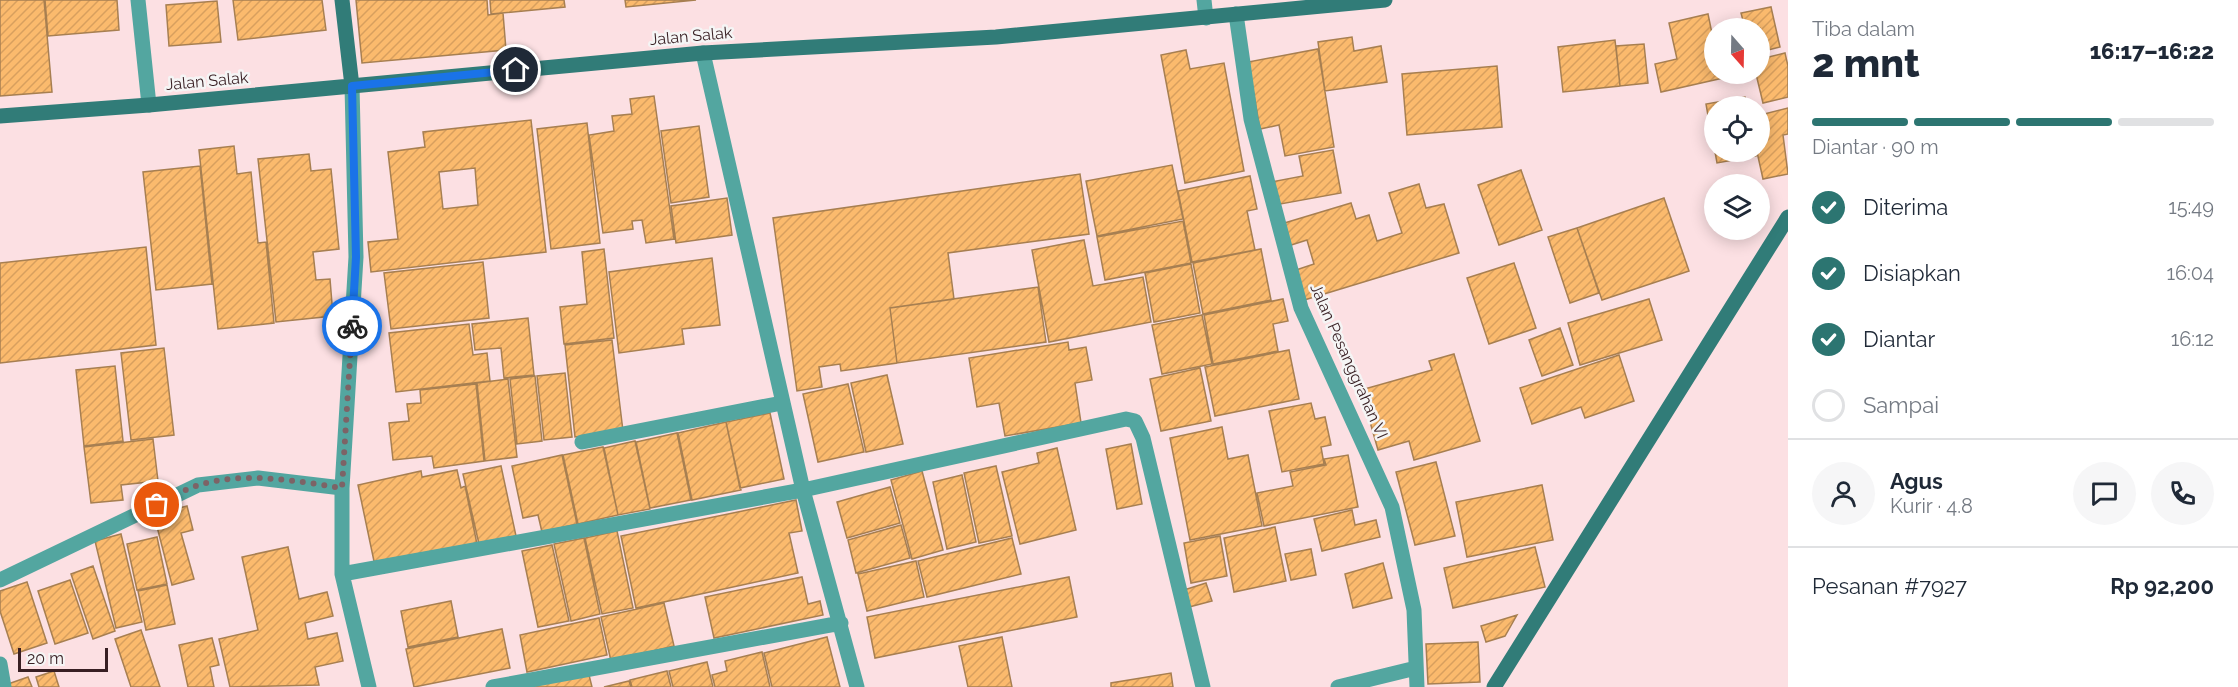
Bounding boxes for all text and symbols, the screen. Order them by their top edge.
text: Tiba dalam [1812,17,1915,41]
north arrow [1704,18,1770,84]
map controls [1704,18,1770,240]
street label: Jalan Salak [649,23,734,49]
text: 16:17–16:22 [2090,38,2214,64]
text: 2 mnt [1812,40,1920,86]
pin [490,44,541,95]
icon: home [499,53,532,86]
street label: Jalan Salak [165,68,250,94]
button: locate [1704,96,1770,162]
text: Diantar · 90 m [1812,135,1939,159]
button: layers [1704,174,1770,240]
icon: check [1812,191,1845,224]
text: Diterima [1863,194,1948,220]
text: 15:49 [2168,195,2214,219]
icon: check [1812,257,1845,290]
text: Disiapkan [1863,260,1961,286]
text: 16:04 [2166,261,2214,285]
street label: Jalan Pesanggrahan VI [1306,281,1392,441]
courier [322,296,382,356]
icon: bike [336,310,369,343]
icon: check [1812,323,1845,356]
text: Diantar [1863,326,1935,352]
text: 16:12 [2171,327,2214,351]
text: Sampai [1863,392,1939,418]
button: person [1812,462,1875,525]
button: chat [2073,462,2136,525]
button: phone [2151,462,2214,525]
text: Agus [1890,468,1943,494]
pin [131,479,182,530]
icon: bag [140,488,173,521]
text: Kurir · 4.8 [1890,494,1973,518]
text: Pesanan #7927 [1812,573,1967,599]
text: Rp 92,200 [2110,573,2214,599]
scale bar [18,645,108,672]
text: 20 m [27,649,64,668]

